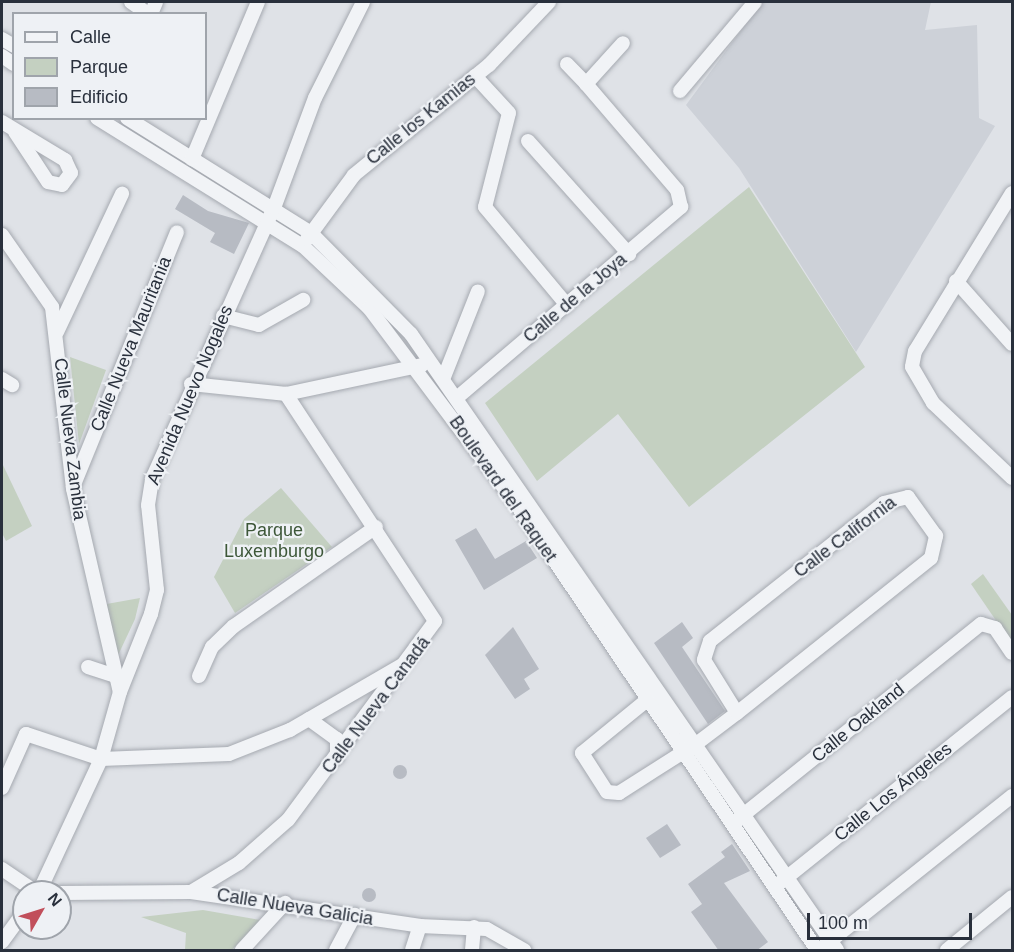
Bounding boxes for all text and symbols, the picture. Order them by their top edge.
legend [12,12,207,120]
text: Calle [70,27,111,47]
text: Parque [70,57,128,77]
street label: Calle los Kamias [362,68,480,170]
text: Edificio [70,87,128,107]
street label: Calle de la Joya [519,249,631,347]
street label: Calle Nueva Mauritania [86,253,176,435]
street label: Avenida Nuevo Nogales [142,302,238,488]
street label: Calle Nueva Zambia [49,357,91,521]
street label: Boulevard del Raquet [445,412,561,566]
street label: Calle California [790,492,900,582]
park label: Parque Luxemburgo [224,520,324,562]
street label: Calle Nueva Canadá [317,632,435,778]
street label: Calle Oakland [807,679,909,767]
street label: Calle Los Ángeles [830,738,956,846]
north arrow [12,880,72,940]
street label: Calle Nueva Galicia [215,884,375,930]
text: N [45,890,65,909]
scale bar [810,901,975,939]
text: 100 m [818,913,868,933]

